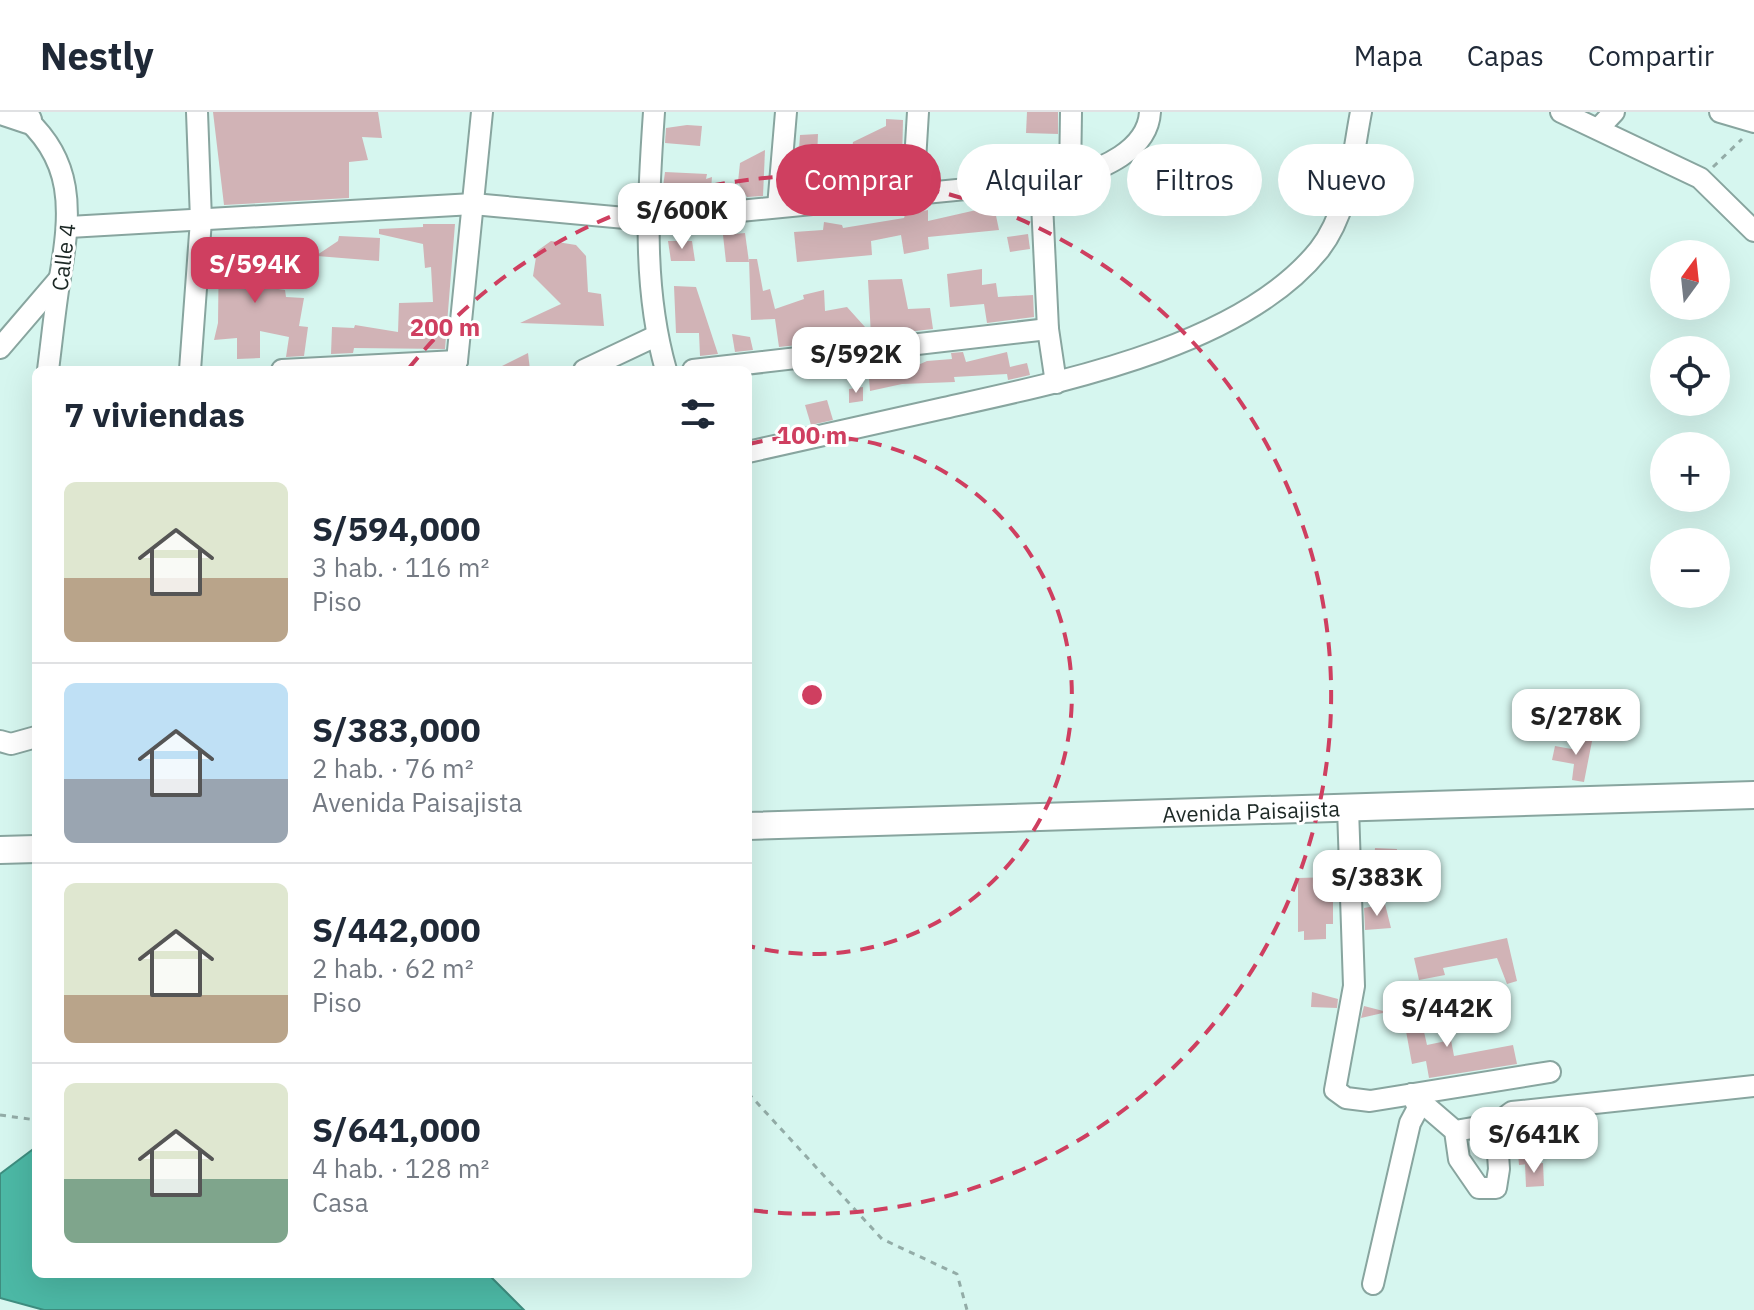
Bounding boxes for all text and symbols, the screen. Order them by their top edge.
text: Nestly [40,31,154,80]
text: Mapa [1354,37,1423,74]
text: Capas [1467,37,1544,74]
text: Compartir [1588,37,1714,74]
chip: Comprar [776,144,941,216]
chip: Alquilar [957,144,1111,216]
chip: Filtros [1127,144,1262,216]
chip: Nuevo [1278,144,1414,216]
pin: S/600K [617,183,747,251]
text: S/600K [636,192,728,226]
street label: Calle 4 [44,222,82,292]
pin: S/594K [190,237,320,305]
north arrow [1650,240,1730,320]
map controls [1650,240,1730,608]
text: S/594K [209,246,301,280]
text: 200 m [410,311,480,343]
pin: S/592K [791,327,921,395]
text: S/592K [810,336,902,370]
button: locate [1650,336,1730,416]
text: 7 viviendas [64,392,245,436]
icon: filters [676,392,720,436]
text: 100 m [777,419,847,451]
button: + [1650,432,1730,512]
text: S/594,000 [312,506,481,550]
icon: home [128,514,224,610]
button: − [1650,528,1730,608]
text: 3 hab. · 116 m² [312,550,489,584]
text: Piso [312,584,361,618]
centre of rings [798,681,826,709]
pin: S/278K [1511,689,1641,757]
text: S/278K [1530,698,1622,732]
text: S/383,000 [312,707,481,751]
icon: home [128,715,224,811]
text: 2 hab. · 76 m² [312,751,474,785]
text: Avenida Paisajista [312,785,522,819]
street label: Avenida Paisajista [1162,793,1341,829]
pin: S/383K [1312,850,1442,918]
text: S/383K [1331,859,1423,893]
text: S/442,000 [312,907,481,951]
icon: home [128,915,224,1011]
text: 2 hab. · 62 m² [312,951,474,985]
pin: S/442K [1382,981,1512,1049]
text: Piso [312,985,361,1019]
text: S/442K [1401,990,1493,1024]
text: S/641,000 [312,1107,481,1151]
pin: S/641K [1469,1107,1599,1175]
icon: home [128,1115,224,1211]
text: S/641K [1488,1116,1580,1150]
text: 4 hab. · 128 m² [312,1151,489,1185]
text: Casa [312,1185,369,1219]

